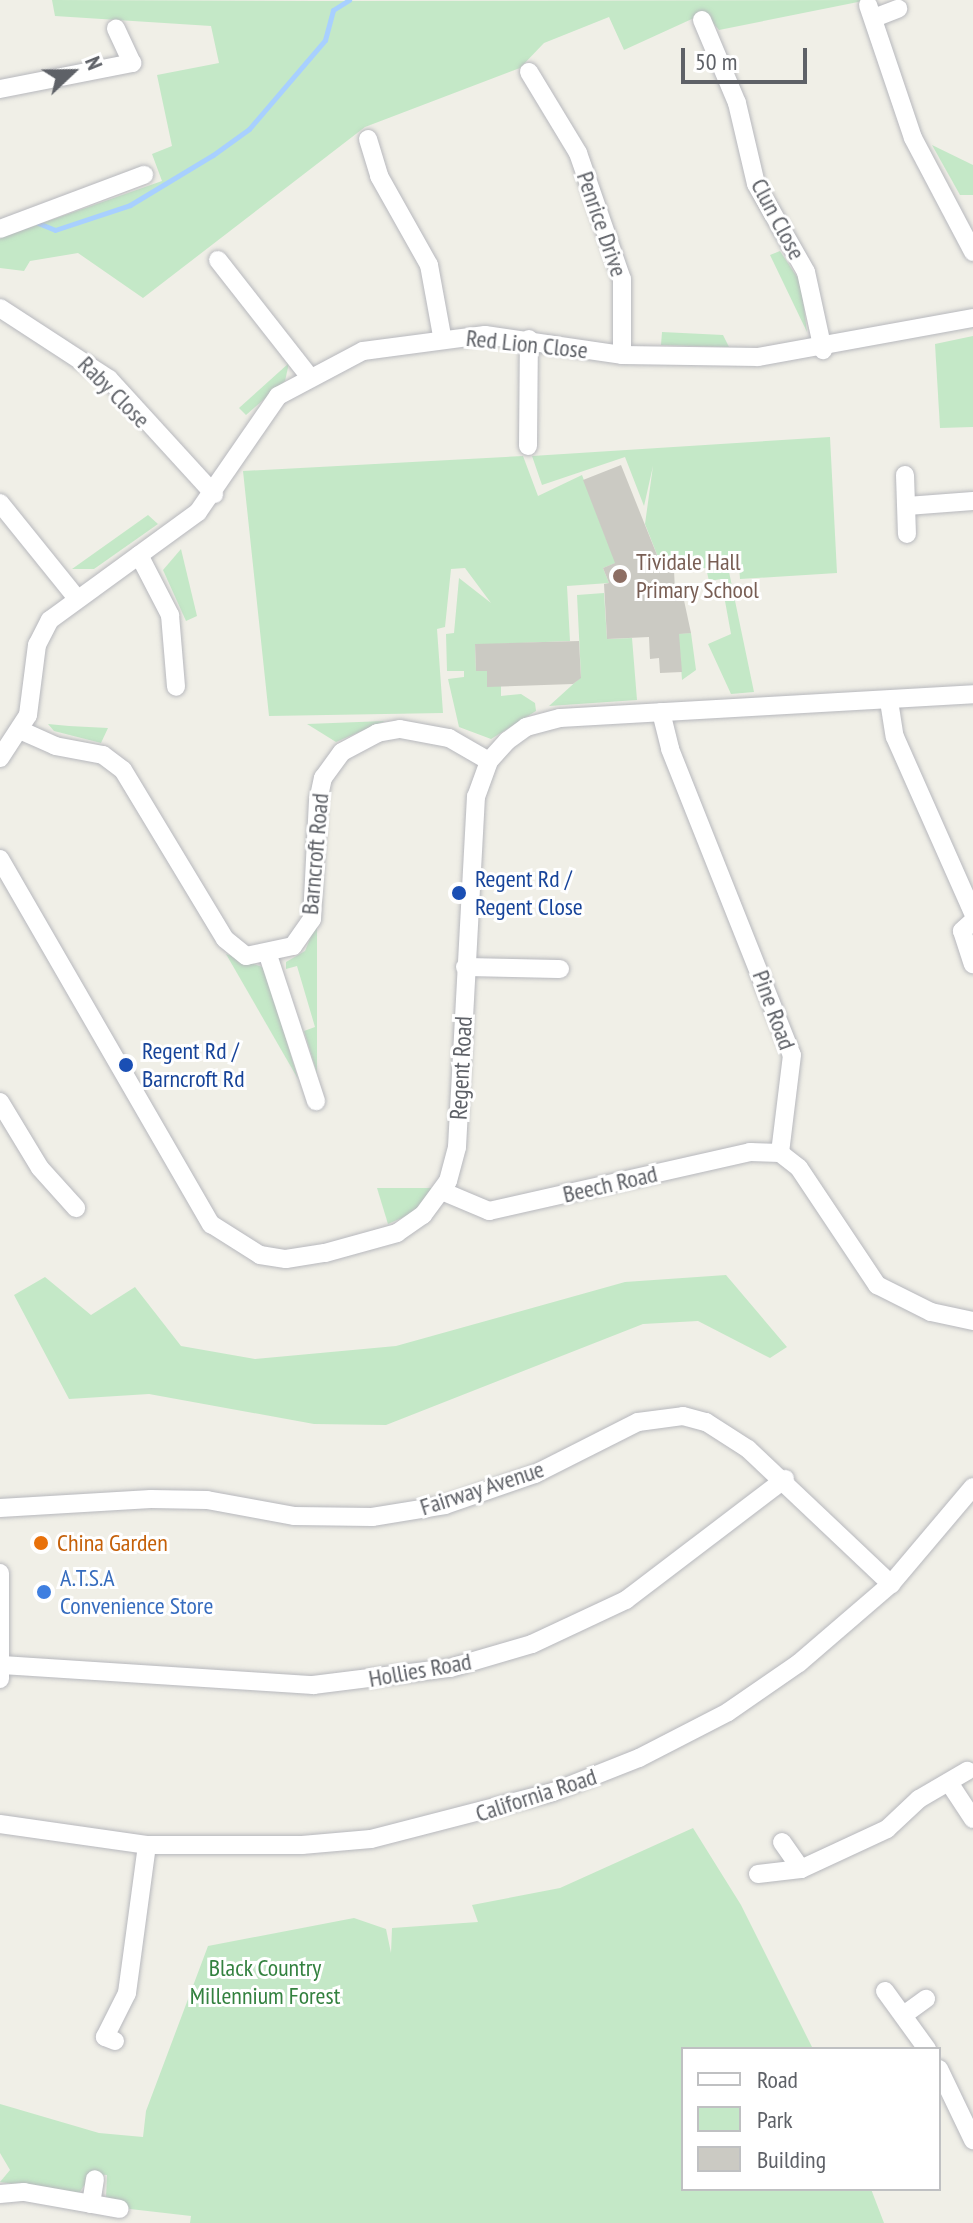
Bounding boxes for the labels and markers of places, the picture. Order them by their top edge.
place label: Tividale Hall Primary School [636,548,760,604]
marker: Tividale Hall Primary School [611,567,629,585]
place label: Regent Rd / Regent Close [475,865,583,921]
marker: Regent Rd / Regent Close [450,884,468,902]
place label: Regent Rd / Barncroft Rd [142,1037,245,1093]
marker: Regent Rd / Barncroft Rd [117,1056,135,1074]
place label: China Garden [57,1529,168,1557]
marker: China Garden [32,1534,50,1552]
place label: A.T.S.A Convenience Store [60,1564,213,1620]
marker: A.T.S.A Convenience Store [35,1583,53,1601]

